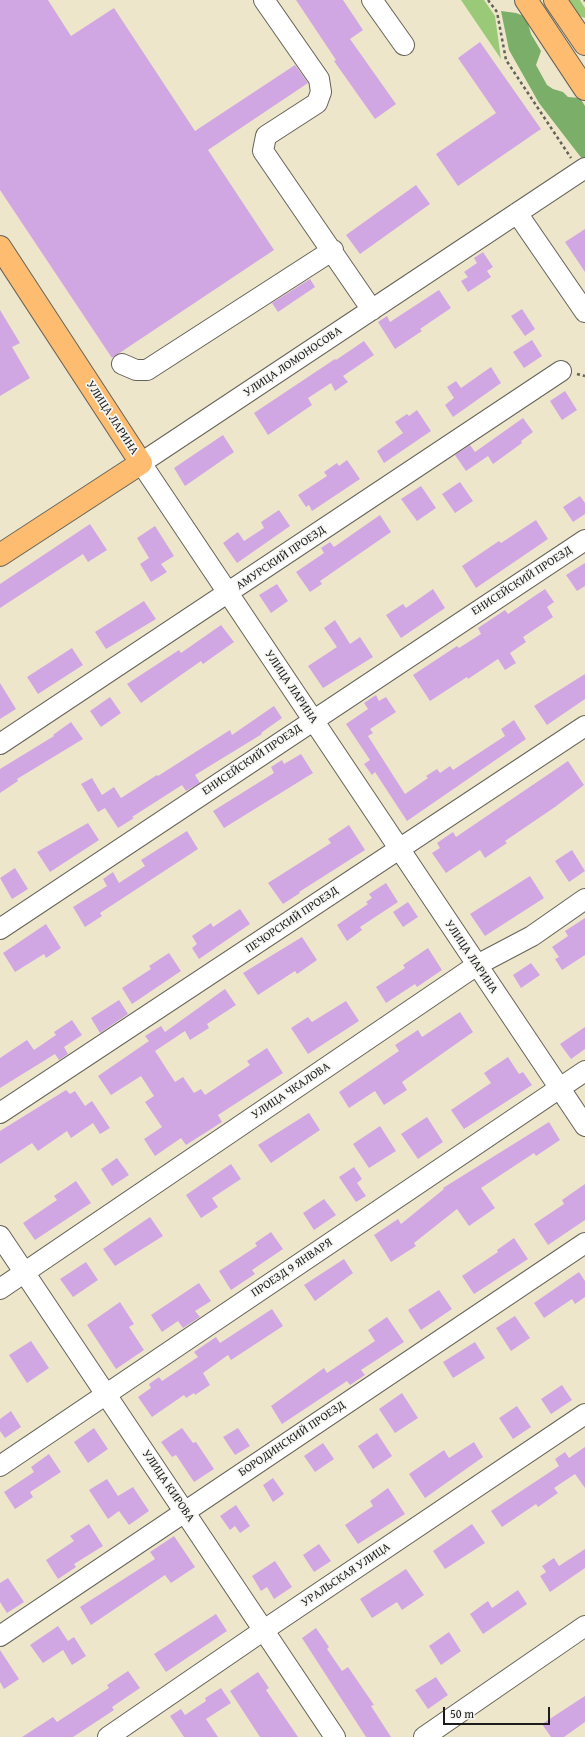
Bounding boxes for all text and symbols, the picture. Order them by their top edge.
street label: УЛИЦА ЛОМОНОСОВА [241,324,345,400]
street label: УЛИЦА ЛАРИНА [83,378,141,458]
street label: АМУРСКИЙ ПРОЕЗД [234,523,328,593]
street label: ЕНИСЕЙСКИЙ ПРОЕЗД [469,543,575,619]
street label: УЛИЦА ЛАРИНА [261,648,321,726]
street label: ЕНИСЕЙСКИЙ ПРОЕЗД [200,721,304,799]
street label: ПЕЧОРСКИЙ ПРОЕЗД [243,884,341,956]
street label: УЛИЦА ЛАРИНА [441,918,501,996]
street label: УЛИЦА ЧКАЛОВА [249,1059,333,1123]
street label: ПРОЕЗД 9 ЯНВАРЯ [249,1235,335,1301]
street label: БОРОДИНСКИЙ ПРОЕЗД [236,1398,348,1480]
street label: УЛИЦА КИРОВА [139,1447,197,1525]
street label: УРАЛЬСКАЯ УЛИЦА [299,1540,393,1610]
scale bar [445,1699,552,1725]
text: 50 m [450,1705,474,1722]

